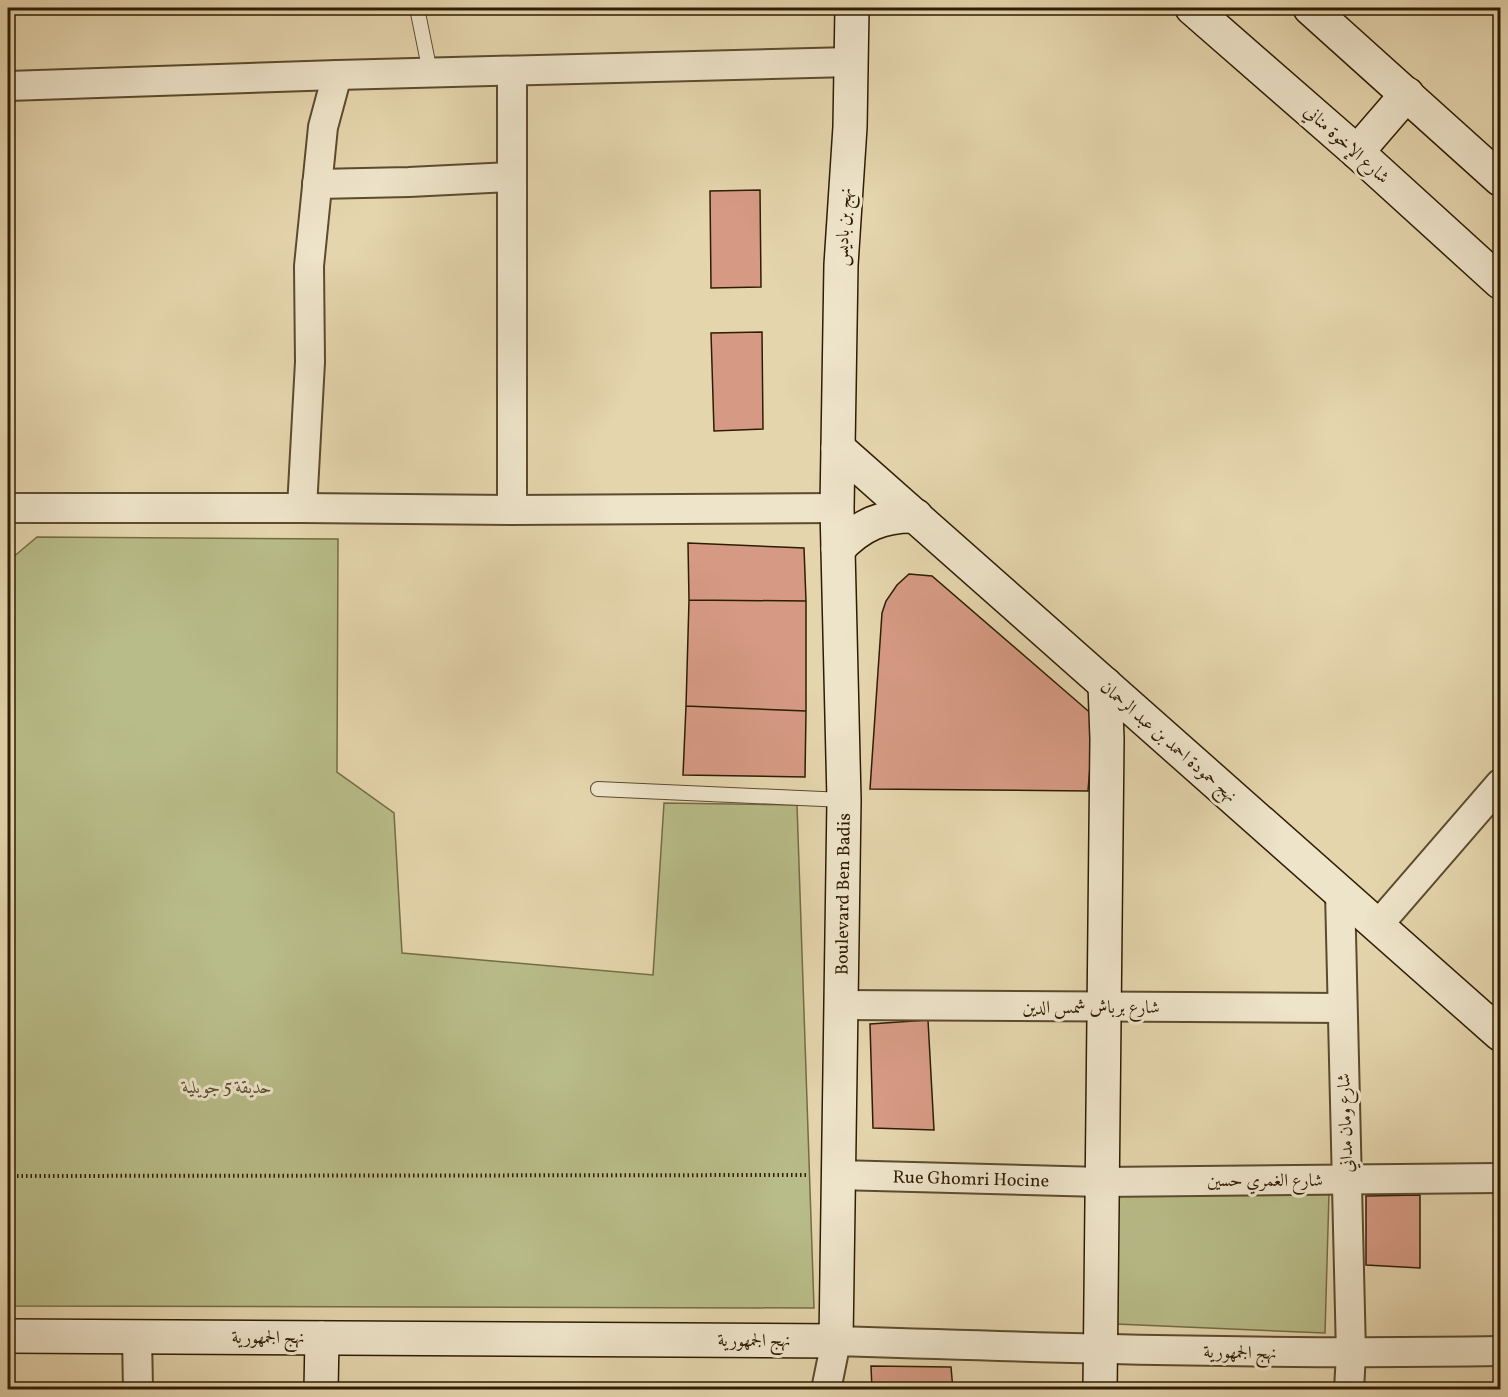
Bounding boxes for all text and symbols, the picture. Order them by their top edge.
street label: شارع الإخوة مناني [1297,100,1394,191]
street label: نهج بن باديس [830,187,861,267]
street label: نهج حمودة احمد بن عبد الرحمان [1093,676,1242,810]
street label: Boulevard Ben Badis [830,813,858,975]
street label: شارع برباش شمس الدين [1022,996,1160,1022]
street label: شارع ومان مداني [1332,1073,1362,1173]
park label: حديقة 5 جويلية [180,1076,272,1101]
street label: Rue Ghomri Hocine [892,1165,1049,1195]
street label: شارع الغمري حسين [1207,1169,1323,1195]
street label: نهج الجمهورية [231,1326,305,1353]
street label: نهج الجمهورية [717,1329,791,1356]
street label: نهج الجمهورية [1203,1340,1277,1369]

